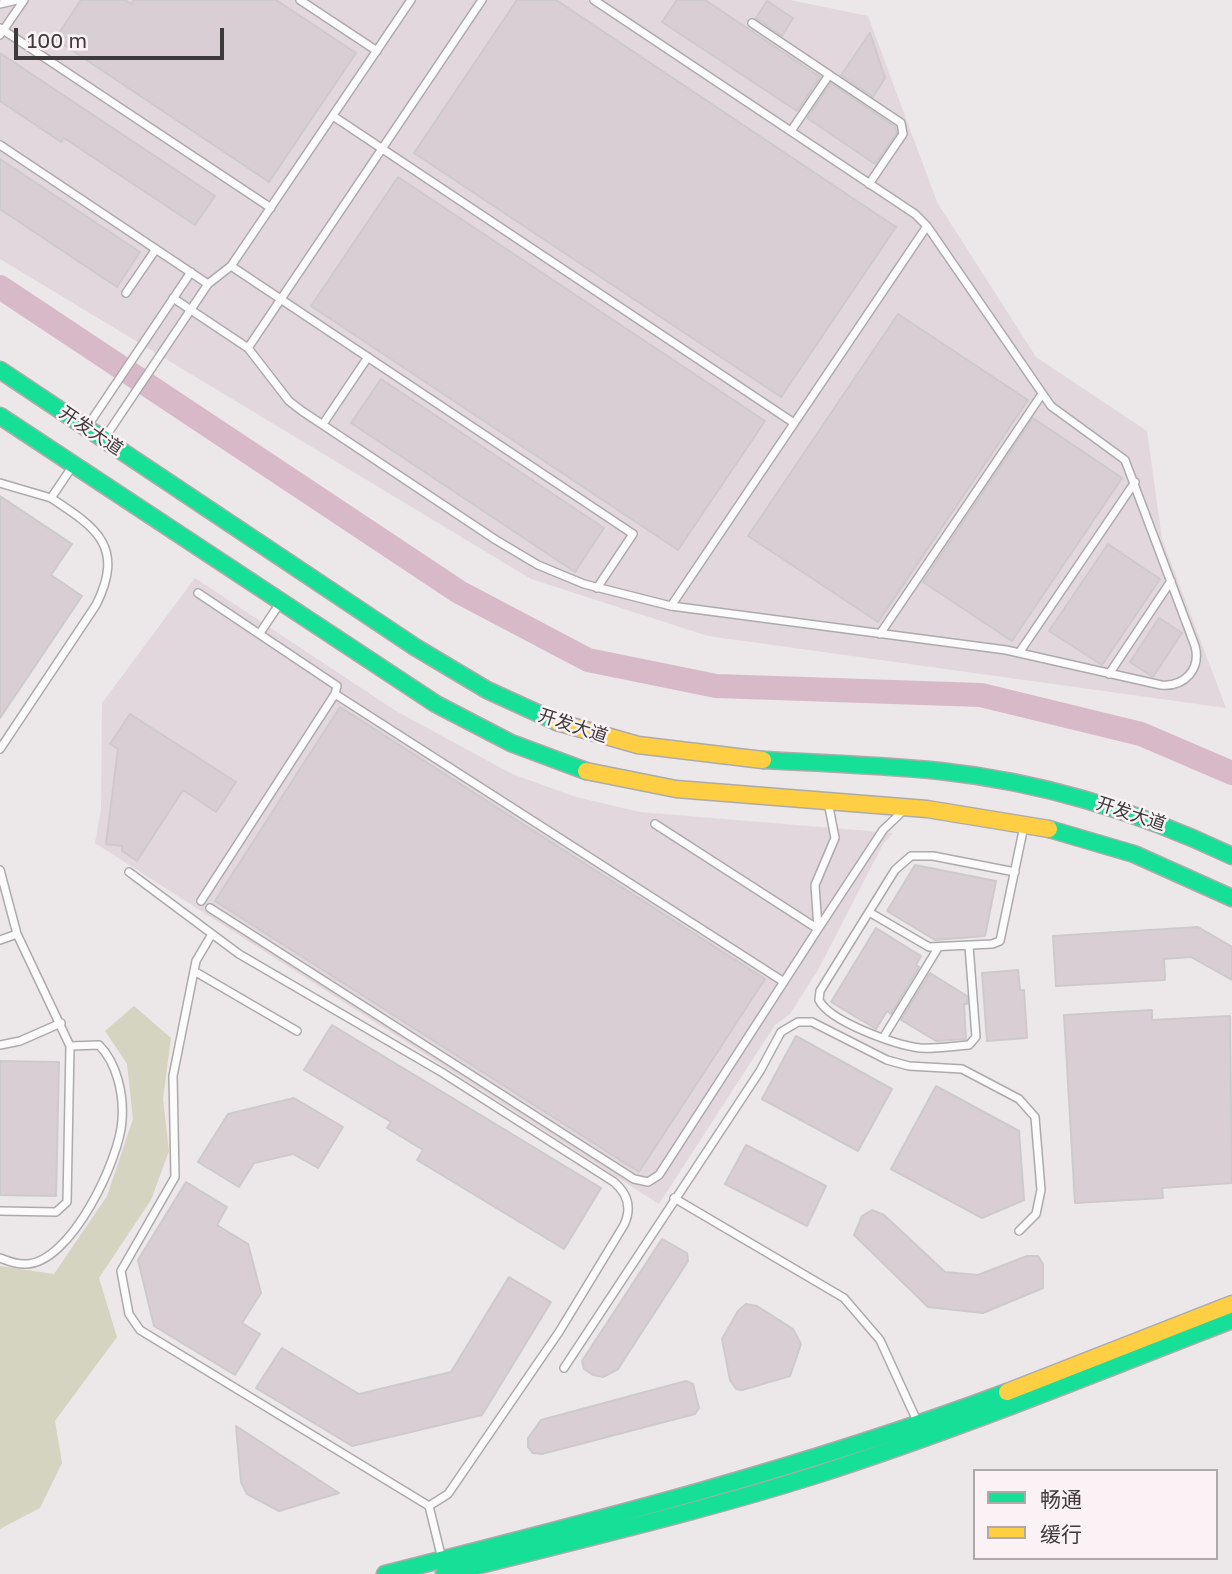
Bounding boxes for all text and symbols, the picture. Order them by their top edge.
scale bar [18,14,228,58]
text: 100 m [27,27,87,53]
street label: 开发大道 [55,402,127,460]
street label: 开发大道 [535,705,611,747]
street label: 开发大道 [1093,793,1169,835]
legend [973,1469,1218,1560]
text: 畅通 [1040,1486,1082,1512]
text: 缓行 [1040,1521,1082,1547]

